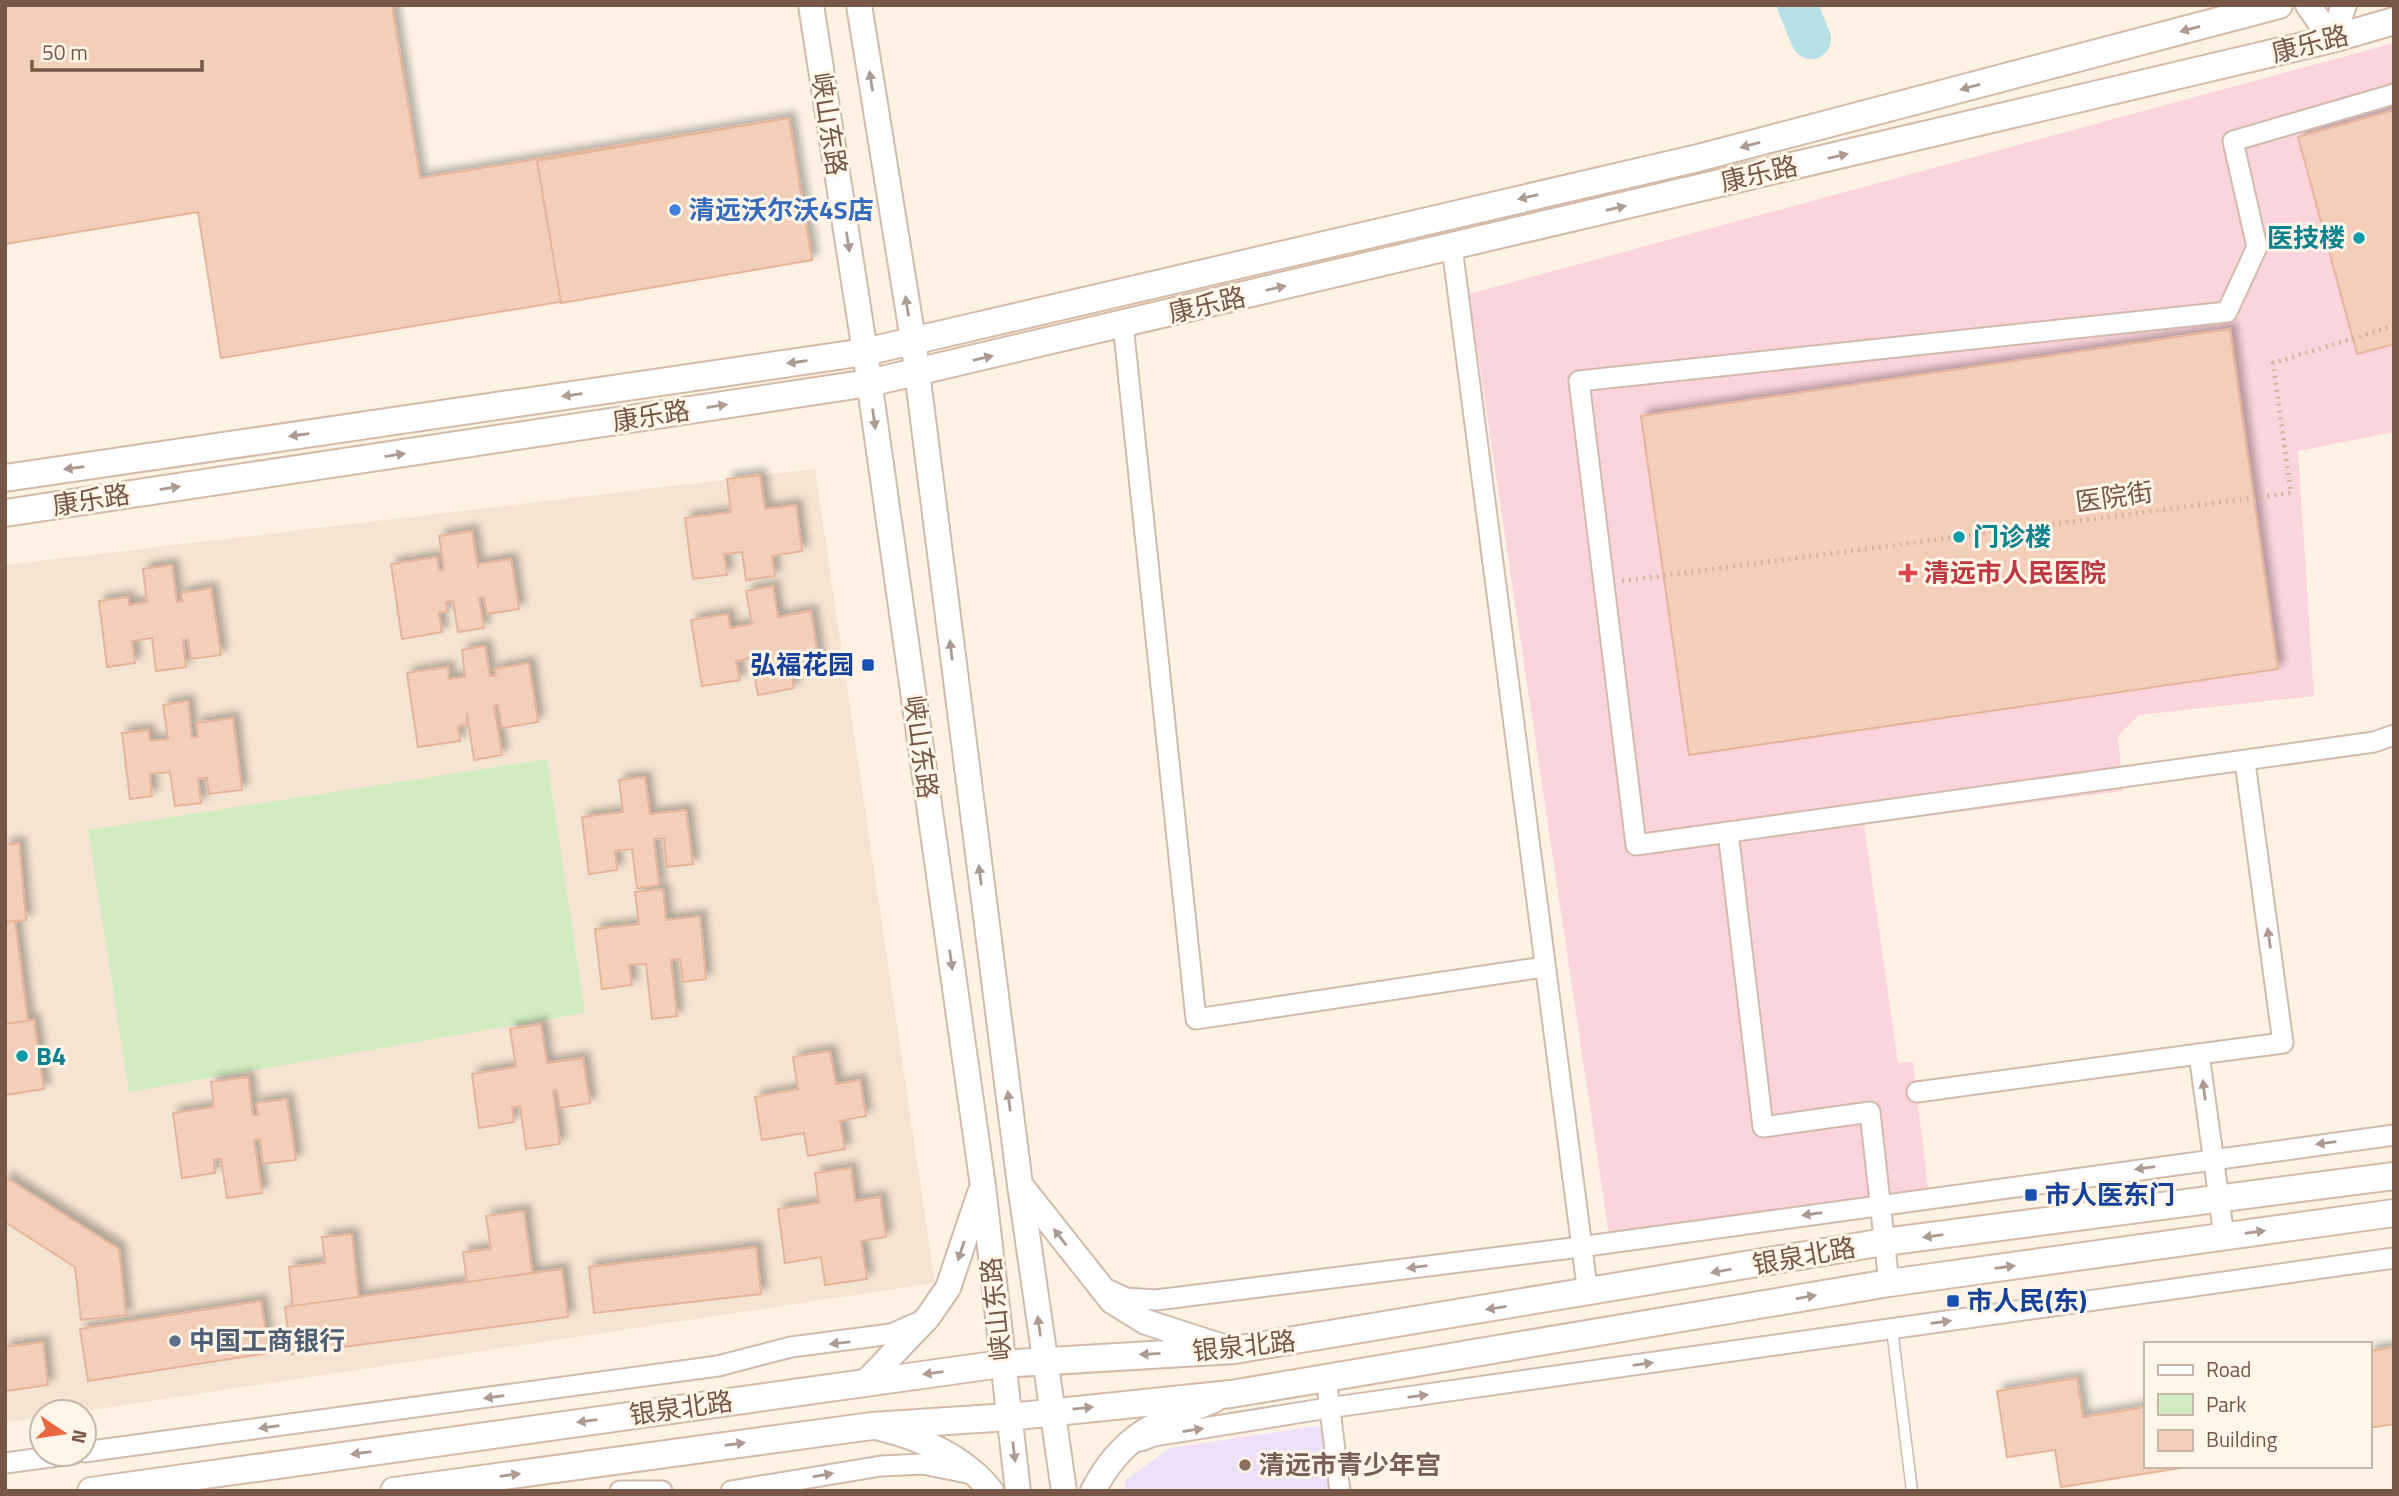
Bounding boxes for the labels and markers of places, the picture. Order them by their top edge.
place label: 清远沃尔沃4S店 [689,190,874,229]
marker: 清远沃尔沃4S店 [667,202,683,218]
place label: 医技楼 [2267,218,2345,257]
marker: 医技楼 [2351,230,2367,246]
place label: 门诊楼 [1973,517,2051,556]
marker: 门诊楼 [1951,529,1967,545]
place label: 清远市人民医院 [1924,553,2106,592]
marker: 清远市人民医院 [1898,563,1918,583]
place label: 弘福花园 [750,645,854,684]
marker: 弘福花园 [860,657,876,673]
place label: B4 [36,1036,66,1075]
marker: B4 [14,1048,30,1064]
place label: 市人医东门 [2045,1175,2175,1214]
marker: 市人医东门 [2023,1187,2039,1203]
place label: 市人民(东) [1967,1281,2087,1320]
marker: 市人民(东) [1945,1293,1961,1309]
place label: 中国工商银行 [189,1321,345,1360]
marker: 中国工商银行 [167,1333,183,1349]
place label: 清远市青少年宫 [1259,1445,1441,1484]
marker: 清远市青少年宫 [1237,1457,1253,1473]

